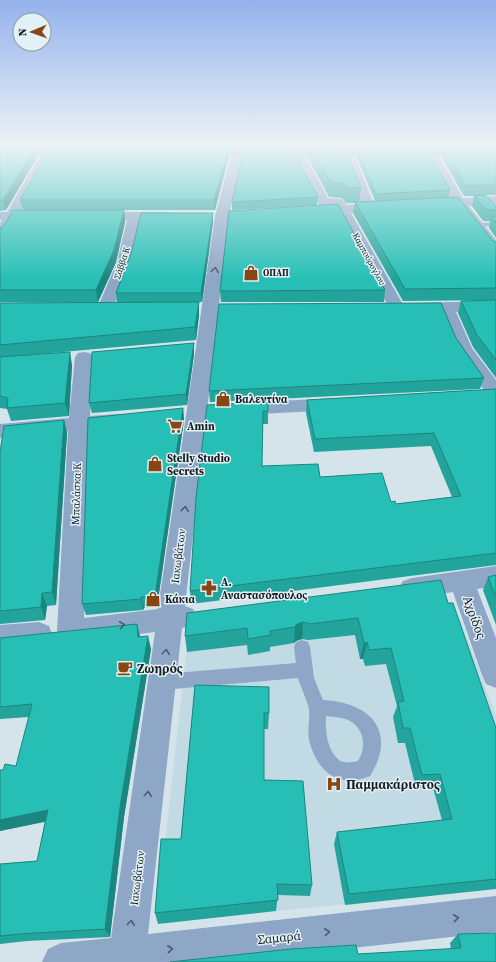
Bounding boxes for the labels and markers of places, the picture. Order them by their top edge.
shop icon: ΟΠΑΠ [242,264,260,282]
place label: ΟΠΑΠ [263,267,289,279]
shop icon: Βαλεντίνα [214,390,232,408]
place label: Βαλεντίνα [235,392,288,407]
supermarket icon: Amin [166,417,184,435]
place label: Amin [187,419,215,434]
place label: Stelly Studio Secrets [167,451,230,479]
shop icon: Stelly Studio Secrets [146,455,164,473]
place label: Α. Αναστασόπουλος [221,575,307,603]
pharmacy icon: Α. Αναστασόπουλος [200,579,218,597]
shop icon: Κάκια [144,590,162,608]
place label: Κάκια [165,592,195,607]
cafe icon: Ζωηρός [116,659,134,677]
place label: Ζωηρός [137,660,183,677]
hospital icon: Παμμακάριστος [325,775,343,793]
place label: Παμμακάριστος [346,776,440,793]

